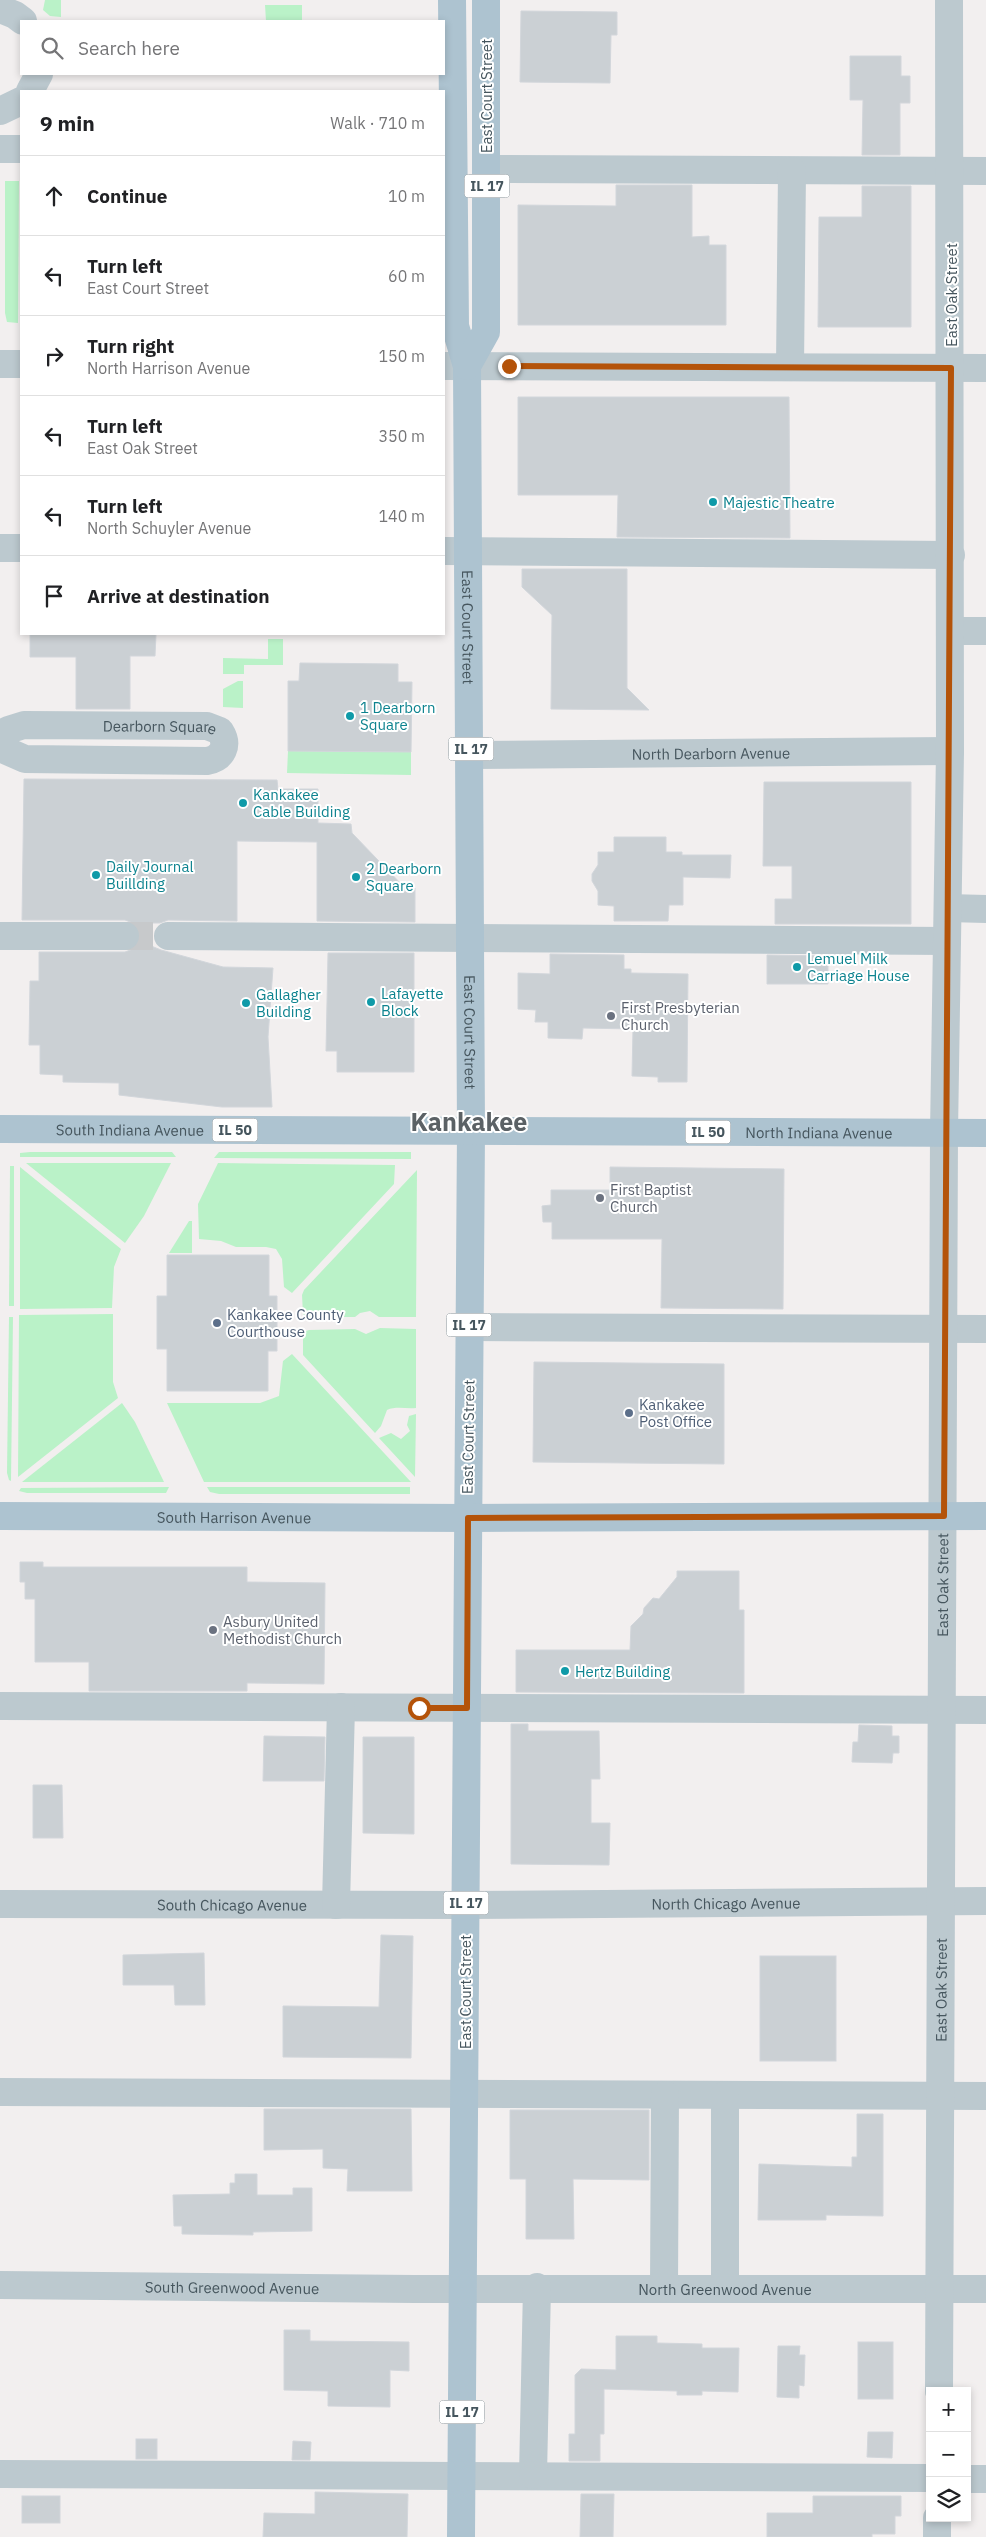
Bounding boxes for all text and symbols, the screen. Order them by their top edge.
search box [20,20,445,75]
icon: search [38,34,66,62]
text: Search here [78,36,180,60]
street label: East Court Street [477,39,496,153]
text: 9 min [40,109,95,137]
text: Walk · 710 m [330,113,425,133]
road number: IL 17 [464,175,510,198]
icon: ahead [40,182,68,210]
text: Continue [87,184,167,208]
text: 10 m [388,186,425,206]
street label: East Oak Street [942,243,961,347]
text: Turn left [87,254,163,278]
icon: left [40,262,68,290]
text: 60 m [388,266,425,286]
text: East Court Street [87,278,209,298]
text: Turn right [87,334,174,358]
icon: right [40,342,68,370]
text: 150 m [378,346,425,366]
route end [498,355,521,378]
text: North Harrison Avenue [87,358,250,378]
text: Turn left [87,414,163,438]
icon: left [40,422,68,450]
text: 350 m [378,426,425,446]
text: East Oak Street [87,438,198,458]
place label: Majestic Theatre [723,493,835,512]
text: Turn left [87,494,163,518]
marker: Majestic Theatre [707,496,719,508]
icon: left [40,502,68,530]
text: 140 m [378,506,425,526]
text: North Schuyler Avenue [87,518,251,538]
street label: East Court Street [459,570,478,685]
icon: arrive [40,582,68,610]
text: Arrive at destination [87,584,270,608]
place label: 1 Dearborn Square [360,698,435,734]
marker: 1 Dearborn Square [344,710,356,722]
street label: Dearborn Square [103,716,220,738]
road number: IL 17 [448,738,494,761]
street label: North Dearborn Avenue [632,743,790,763]
place label: Kankakee Cable Building [253,785,350,821]
marker: Kankakee Cable Building [237,797,249,809]
place label: Daily Journal Buillding [106,857,193,893]
place label: 2 Dearborn Square [366,859,441,895]
marker: Daily Journal Buillding [90,869,102,881]
marker: 2 Dearborn Square [350,871,362,883]
place label: Lemuel Milk Carriage House [807,949,910,985]
marker: Lemuel Milk Carriage House [791,961,803,973]
street label: East Court Street [461,975,480,1090]
place label: Lafayette Block [381,984,444,1020]
place label: Gallagher Building [256,985,321,1021]
marker: Lafayette Block [365,996,377,1008]
marker: Gallagher Building [240,997,252,1009]
place label: First Presbyterian Church [621,998,740,1034]
marker: First Presbyterian Church [605,1010,617,1022]
district label: Kankakee [411,1105,527,1138]
road number: IL 50 [212,1118,258,1142]
street label: South Indiana Avenue [56,1120,204,1139]
road number: IL 50 [686,1120,730,1144]
street label: North Indiana Avenue [745,1123,893,1142]
place label: First Baptist Church [610,1180,692,1216]
marker: First Baptist Church [594,1192,606,1204]
place label: Kankakee County Courthouse [227,1305,344,1341]
road number: IL 17 [446,1314,492,1336]
marker: Kankakee County Courthouse [211,1317,223,1329]
street label: East Court Street [458,1380,478,1494]
place label: Kankakee Post Office [639,1395,712,1431]
marker: Kankakee Post Office [623,1407,635,1419]
street label: South Harrison Avenue [157,1507,311,1527]
street label: East Oak Street [932,1533,952,1637]
place label: Asbury United Methodist Church [223,1612,342,1648]
marker: Asbury United Methodist Church [207,1624,219,1636]
place label: Hertz Building [575,1662,670,1681]
marker: Hertz Building [559,1665,571,1677]
route start [408,1697,431,1720]
road number: IL 17 [444,1892,488,1915]
street label: North Chicago Avenue [651,1893,801,1913]
street label: South Chicago Avenue [157,1895,307,1914]
street label: East Court Street [456,1935,475,2049]
street label: East Oak Street [931,1938,950,2042]
street label: South Greenwood Avenue [145,2277,319,2298]
street label: North Greenwood Avenue [638,2280,812,2299]
map controls [926,2387,971,2522]
button: + [926,2387,971,2432]
road number: IL 17 [440,2400,484,2424]
button: − [926,2432,971,2477]
button: layers [926,2477,971,2522]

